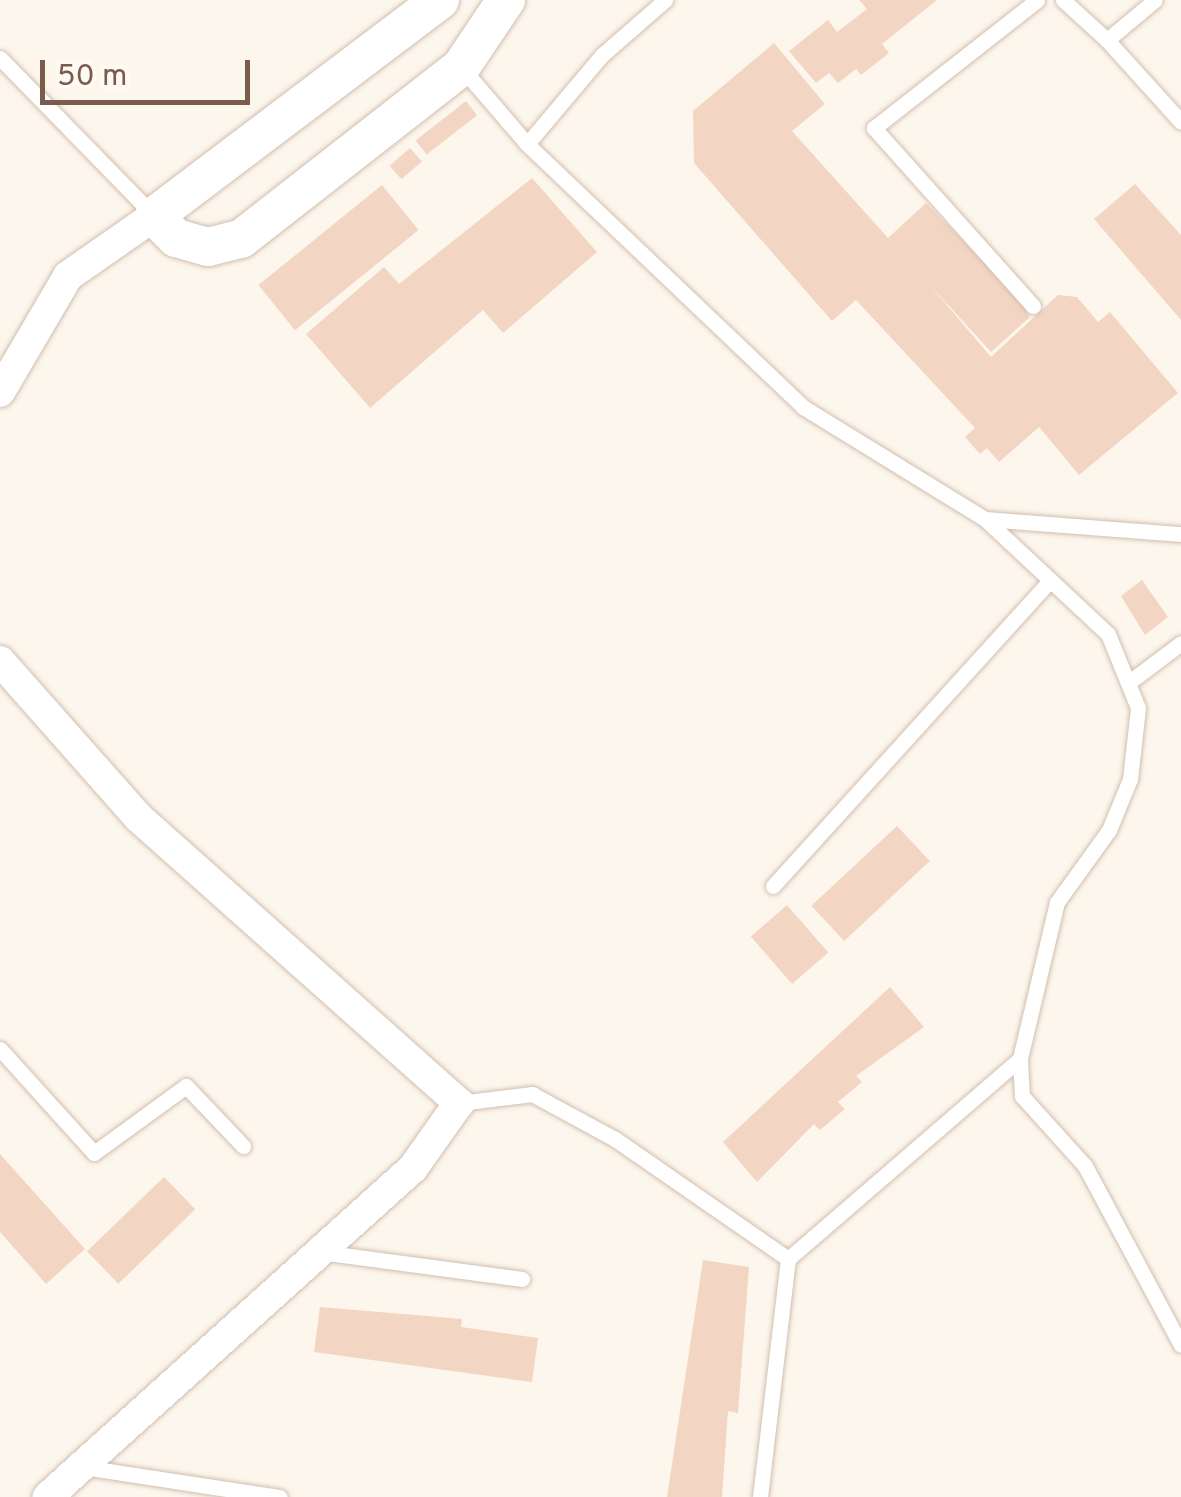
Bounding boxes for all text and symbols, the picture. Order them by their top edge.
scale bar [45,40,255,102]
text: 50 m [57,59,127,96]

